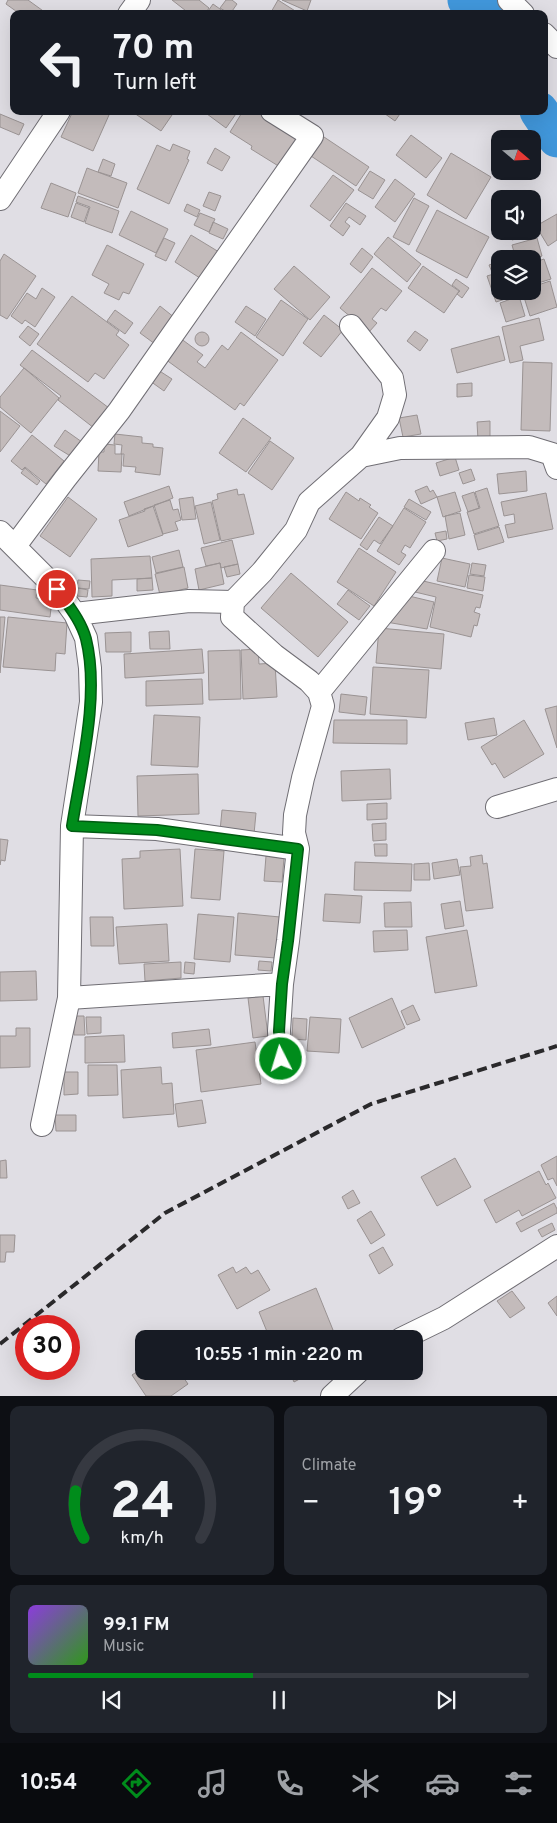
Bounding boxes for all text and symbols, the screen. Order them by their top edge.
text: 70 m [113,27,194,71]
icon: left [30,30,95,95]
text: Turn left [113,70,196,97]
north arrow [491,130,541,180]
map controls [491,130,541,300]
button: sound [491,190,541,240]
button: layers [491,250,541,300]
pin [36,568,78,610]
icon: arrive [43,575,71,603]
position arrow [254,1032,306,1084]
speed limit sign: 30 [15,1315,80,1380]
text: 10:55 · 1 min · 220 m [195,1343,363,1367]
text: Climate [302,1456,356,1476]
text: 24 [109,1471,174,1537]
text: 19° [388,1480,442,1529]
text: − [302,1486,320,1522]
text: + [511,1486,529,1522]
text: km/h [120,1527,163,1550]
text: 99.1 FM [103,1613,170,1637]
text: Music [103,1637,144,1657]
icon: previous [98,1686,126,1714]
icon: pause [265,1686,293,1714]
icon: next [432,1686,460,1714]
icon: directions [119,1766,154,1801]
icon: music [195,1766,230,1801]
icon: phone [272,1766,307,1801]
icon: climate [348,1766,383,1801]
icon: car [425,1766,460,1801]
icon: filters [501,1766,536,1801]
text: 10:54 [21,1770,77,1797]

